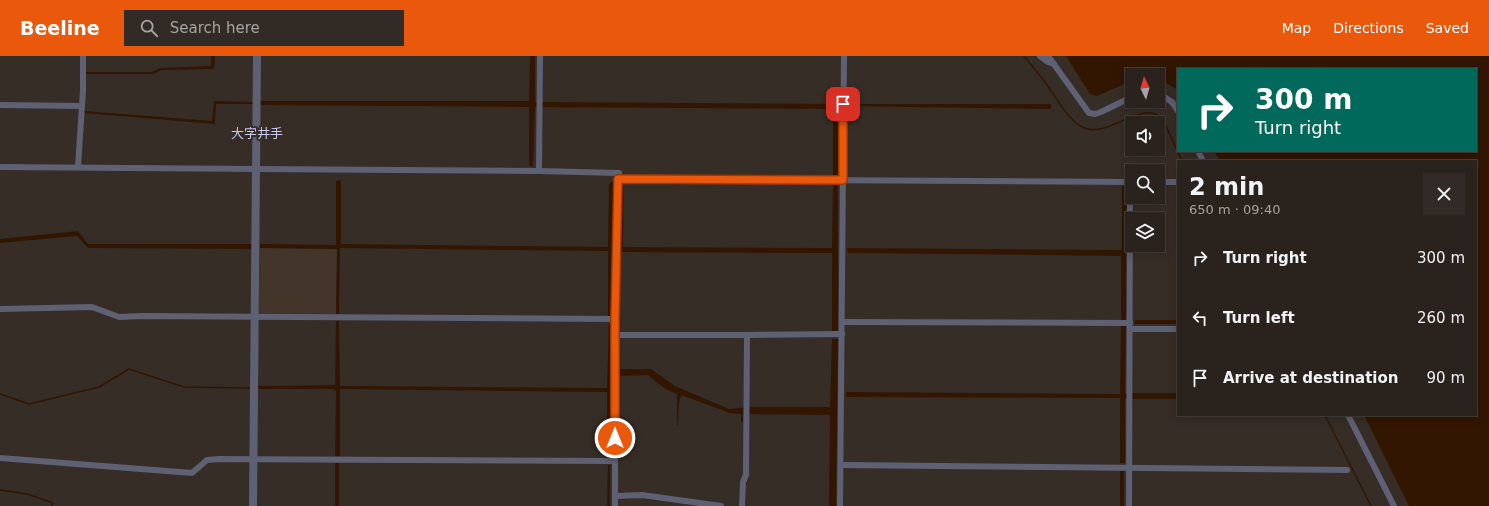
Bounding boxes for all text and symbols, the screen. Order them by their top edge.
search box [124,10,404,46]
text: Beeline [20,17,100,39]
icon: search [138,17,160,39]
text: Search here [170,19,260,37]
text: Map [1282,20,1311,36]
text: Directions [1333,20,1404,36]
text: Saved [1426,20,1469,36]
north arrow [1125,68,1165,108]
map controls [1125,68,1165,252]
text: 300 m [1255,83,1352,116]
icon: right [1189,84,1241,136]
pin [826,87,860,121]
icon: arrive [832,93,854,115]
button: sound [1125,116,1165,156]
text: Turn right [1255,117,1341,138]
district label: 大字井手 [231,126,283,141]
button: search [1125,164,1165,204]
text: 2 min [1189,173,1264,201]
button: close [1423,173,1465,215]
text: 650 m · 09:40 [1189,202,1280,217]
button: layers [1125,212,1165,252]
icon: right [1189,247,1211,269]
text: Turn right [1223,249,1307,267]
text: 300 m [1417,249,1465,267]
icon: left [1189,307,1211,329]
text: Turn left [1223,309,1295,327]
text: 260 m [1417,309,1465,327]
icon: arrive [1189,367,1211,389]
text: Arrive at destination [1223,369,1398,387]
text: 90 m [1427,369,1465,387]
position arrow [594,417,636,459]

